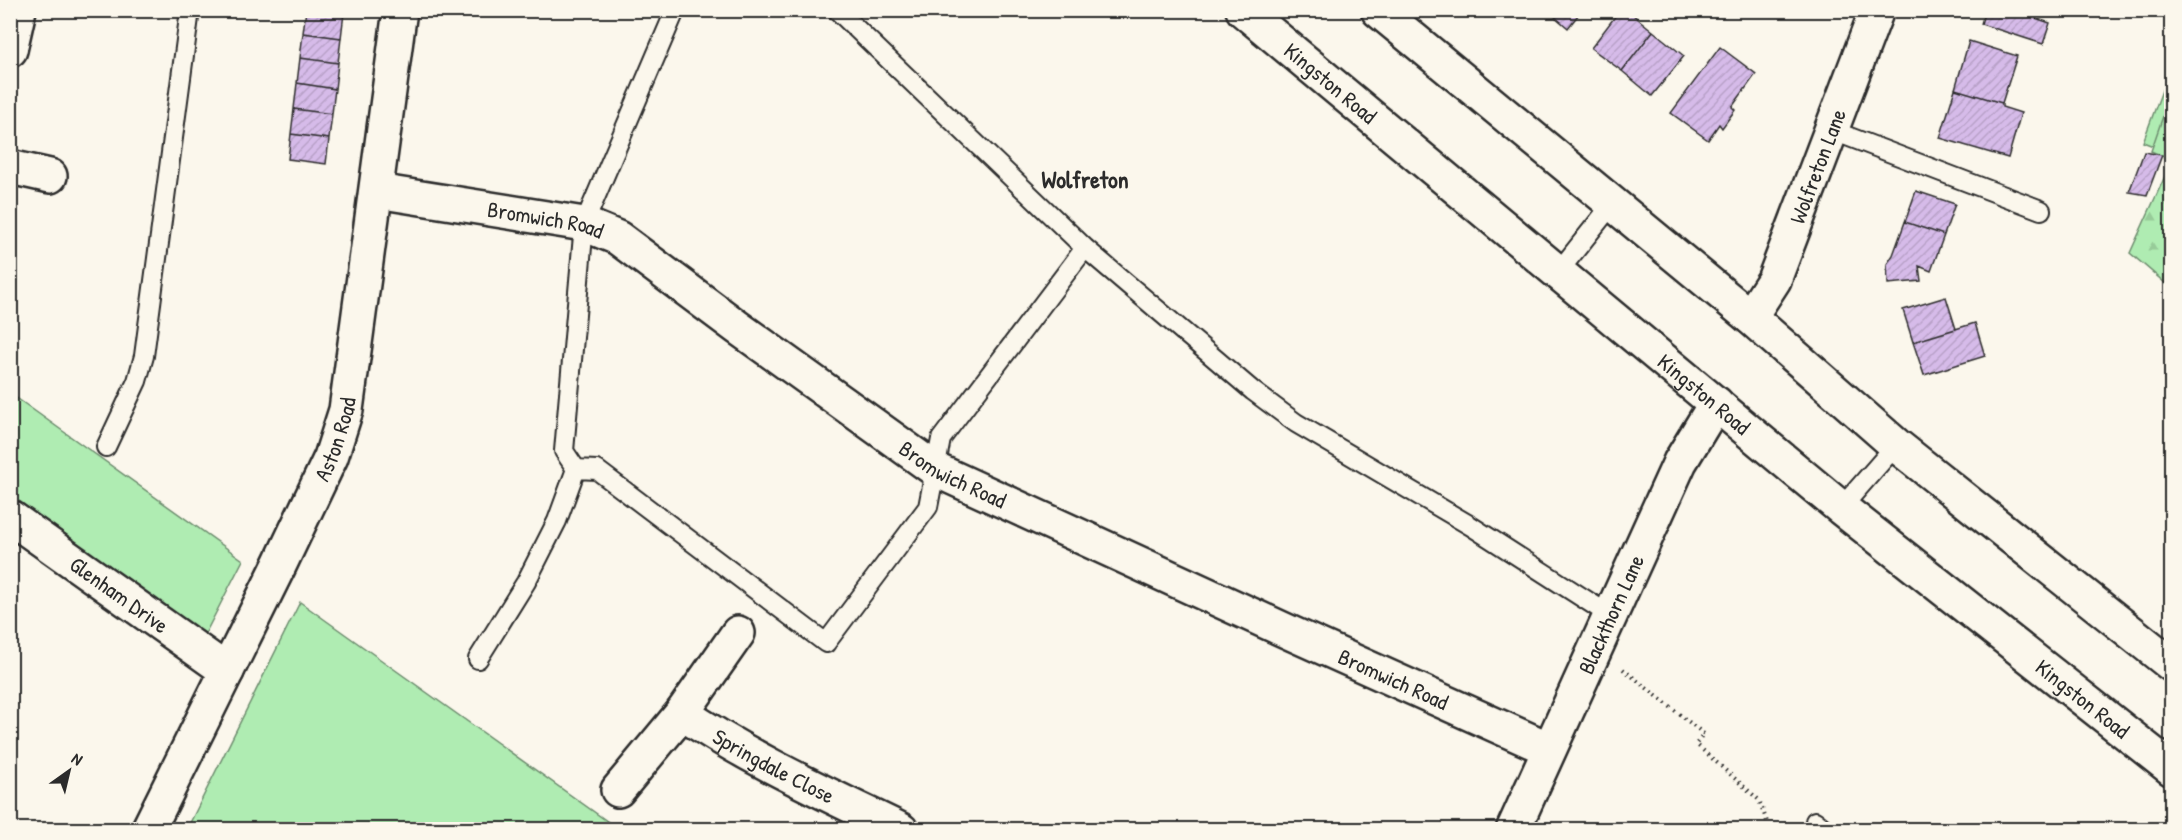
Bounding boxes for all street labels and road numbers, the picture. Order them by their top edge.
street label: Kingston Road [1278,36,1384,131]
street label: Wolfreton Lane [1782,104,1853,228]
street label: Bromwich Road [485,194,609,246]
street label: Kingston Road [1651,347,1757,442]
street label: Aston Road [307,395,363,486]
street label: Bromwich Road [893,433,1011,515]
street label: Glenham Drive [64,549,175,640]
street label: Blackthorn Lane [1571,549,1651,679]
street label: Bromwich Road [1334,641,1454,717]
street label: Kingston Road [2029,652,2136,745]
street label: Springdale Close [707,721,840,811]

